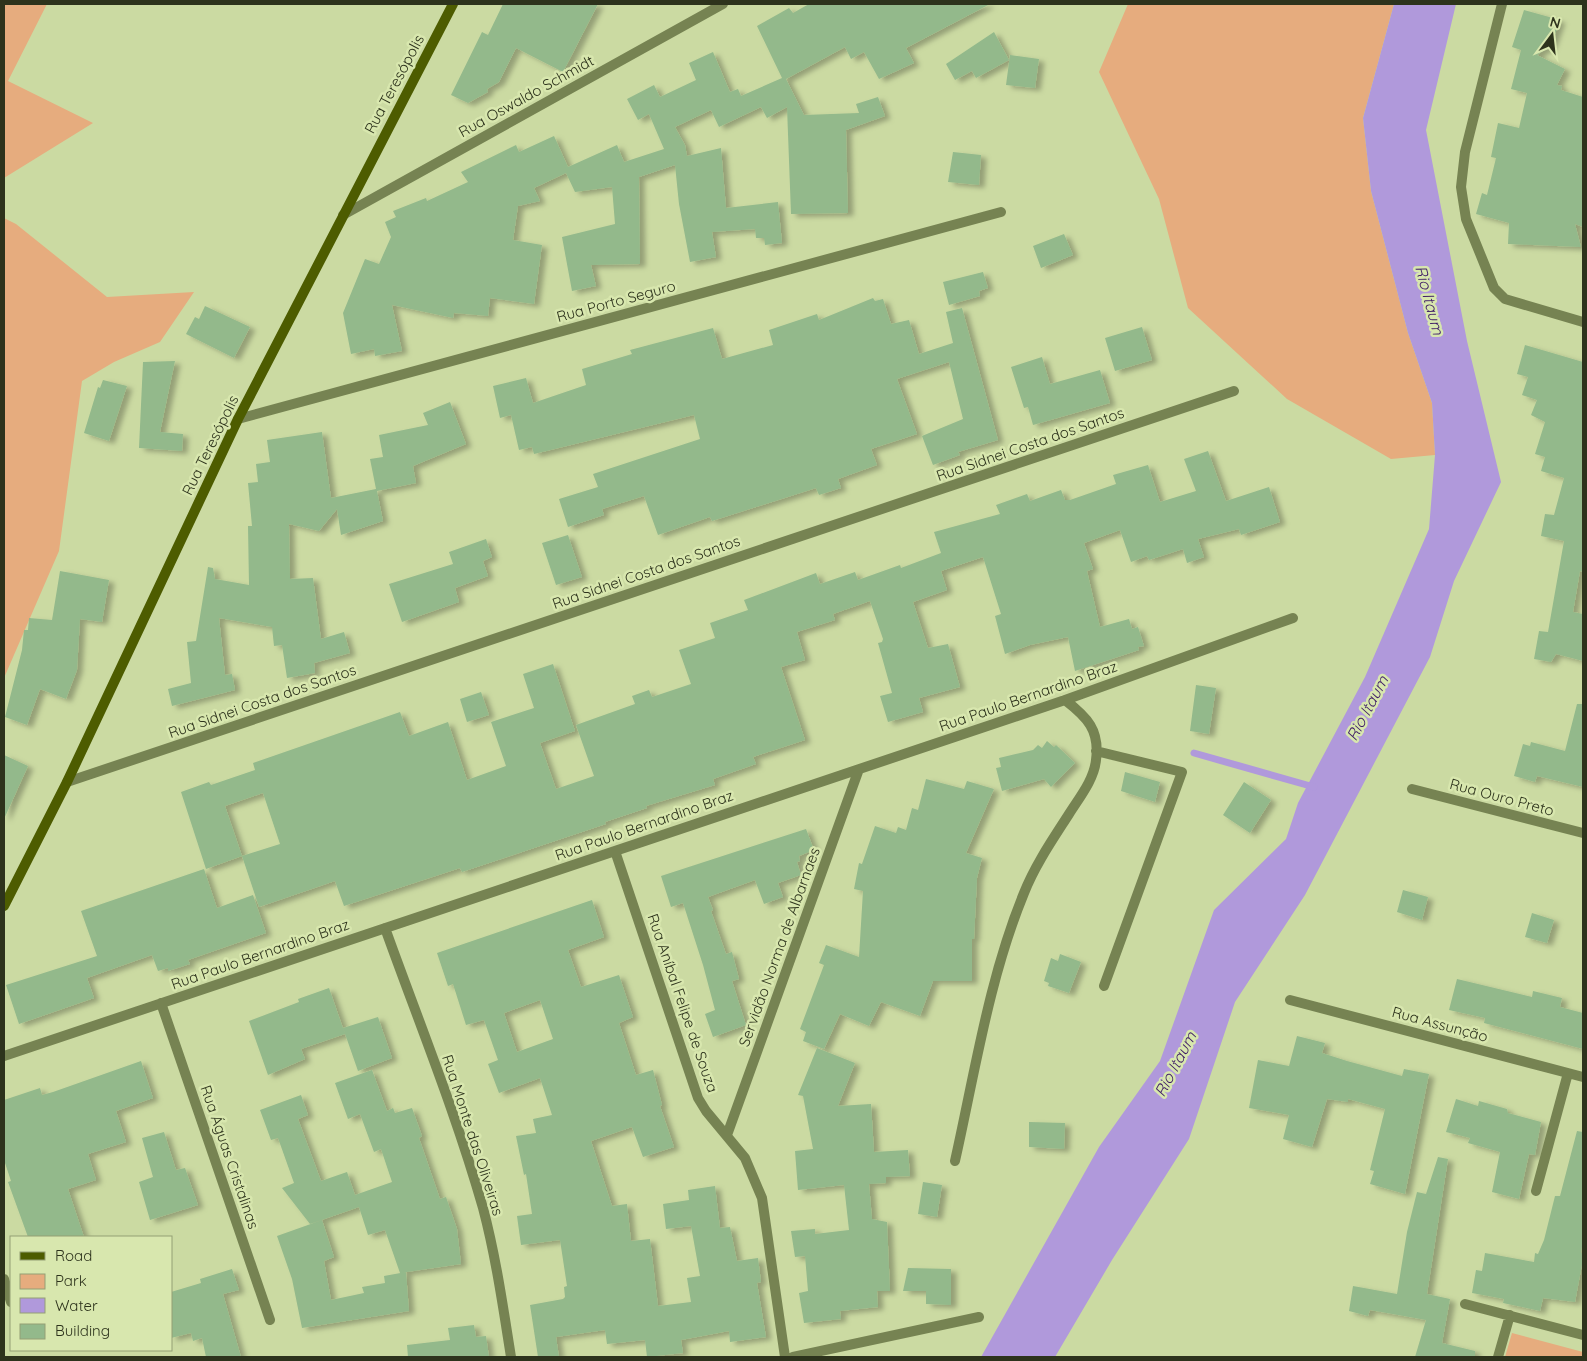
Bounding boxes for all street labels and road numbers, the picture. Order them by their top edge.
street label: Rua Teresópolis [360,31,428,137]
street label: Rua Oswaldo Schmidt [455,51,597,141]
street label: Rua Porto Seguro [554,276,678,326]
street label: Rua Teresópolis [178,392,242,498]
street label: Rua Sidnei Costa dos Santos [934,403,1126,485]
street label: Rua Sidnei Costa dos Santos [550,531,742,613]
street label: Rua Paulo Bernardino Braz [936,657,1120,735]
street label: Rua Sidnei Costa dos Santos [166,660,358,742]
street label: Rua Ouro Preto [1448,774,1556,820]
street label: Rua Paulo Bernardino Braz [552,786,736,864]
street label: Servidão Norma de Albarnaes [734,845,824,1049]
street label: Rua Aníbal Felipe de Souza [643,911,723,1095]
street label: Rua Paulo Bernardino Braz [168,915,352,993]
street label: Rua Assunção [1390,1002,1490,1046]
street label: Rua Monte das Oliveiras [438,1052,508,1218]
street label: Rua Águas Cristalinas [196,1083,264,1231]

